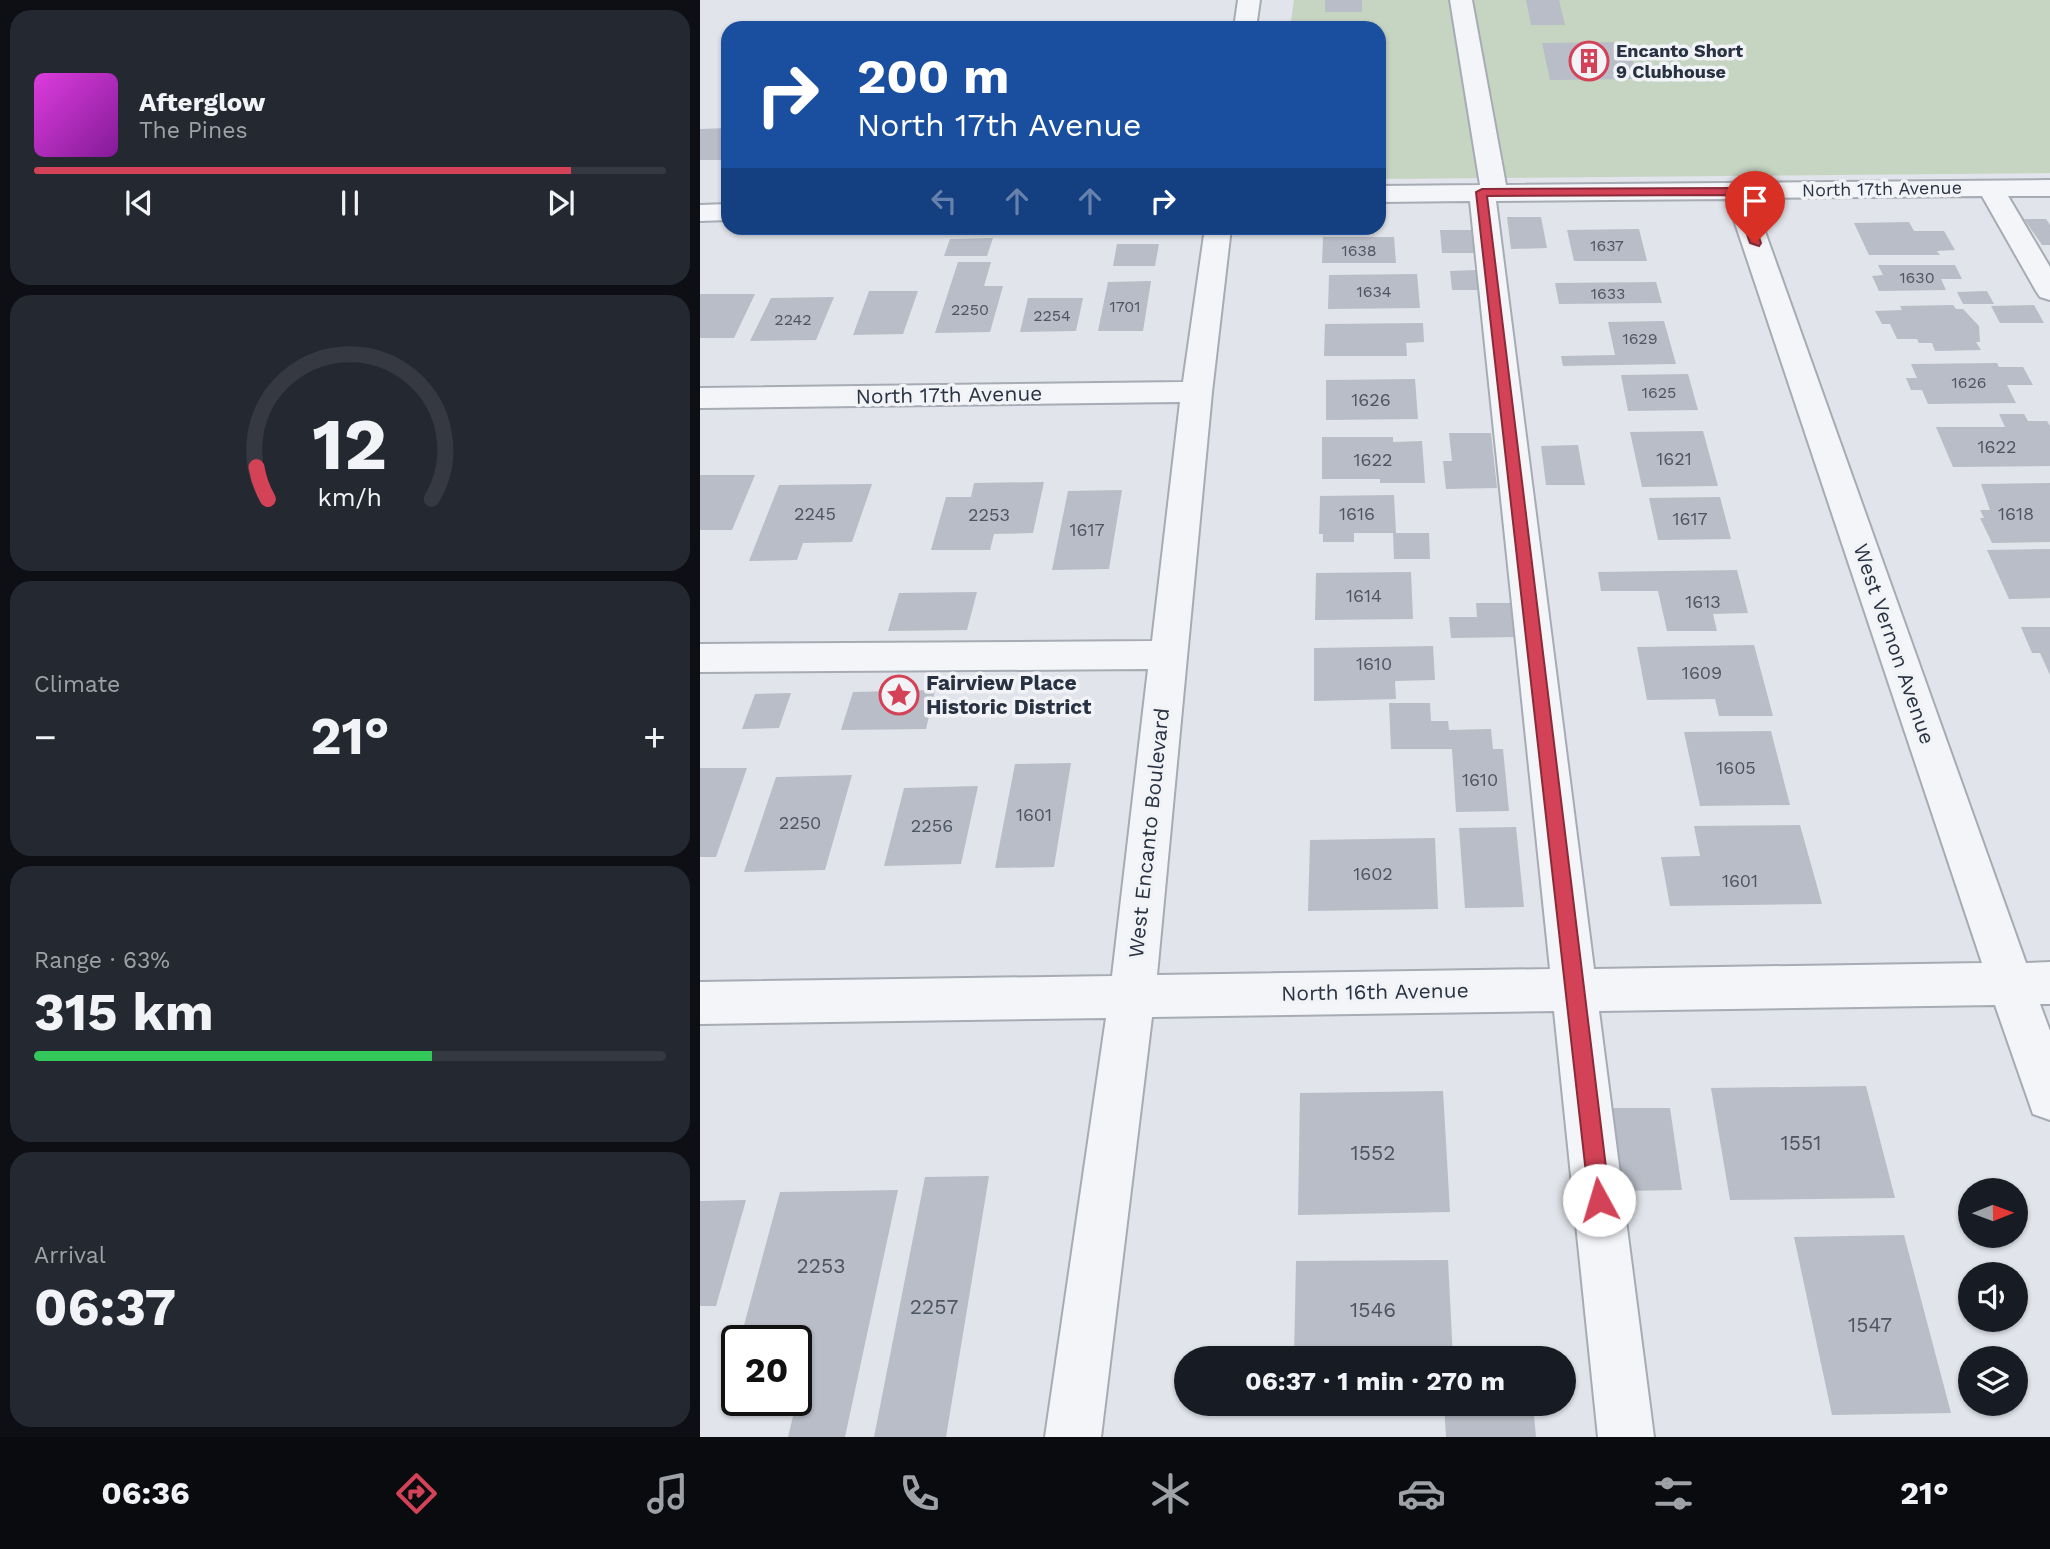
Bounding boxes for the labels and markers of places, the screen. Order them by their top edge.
building icon: Encanto Short 9 Clubhouse [1568,40,1610,82]
place label: Encanto Short 9 Clubhouse [1616,40,1743,82]
pin [1725,171,1785,243]
place label: Fairview Place Historic District [926,670,1091,719]
place icon: Fairview Place Historic District [878,674,920,716]

